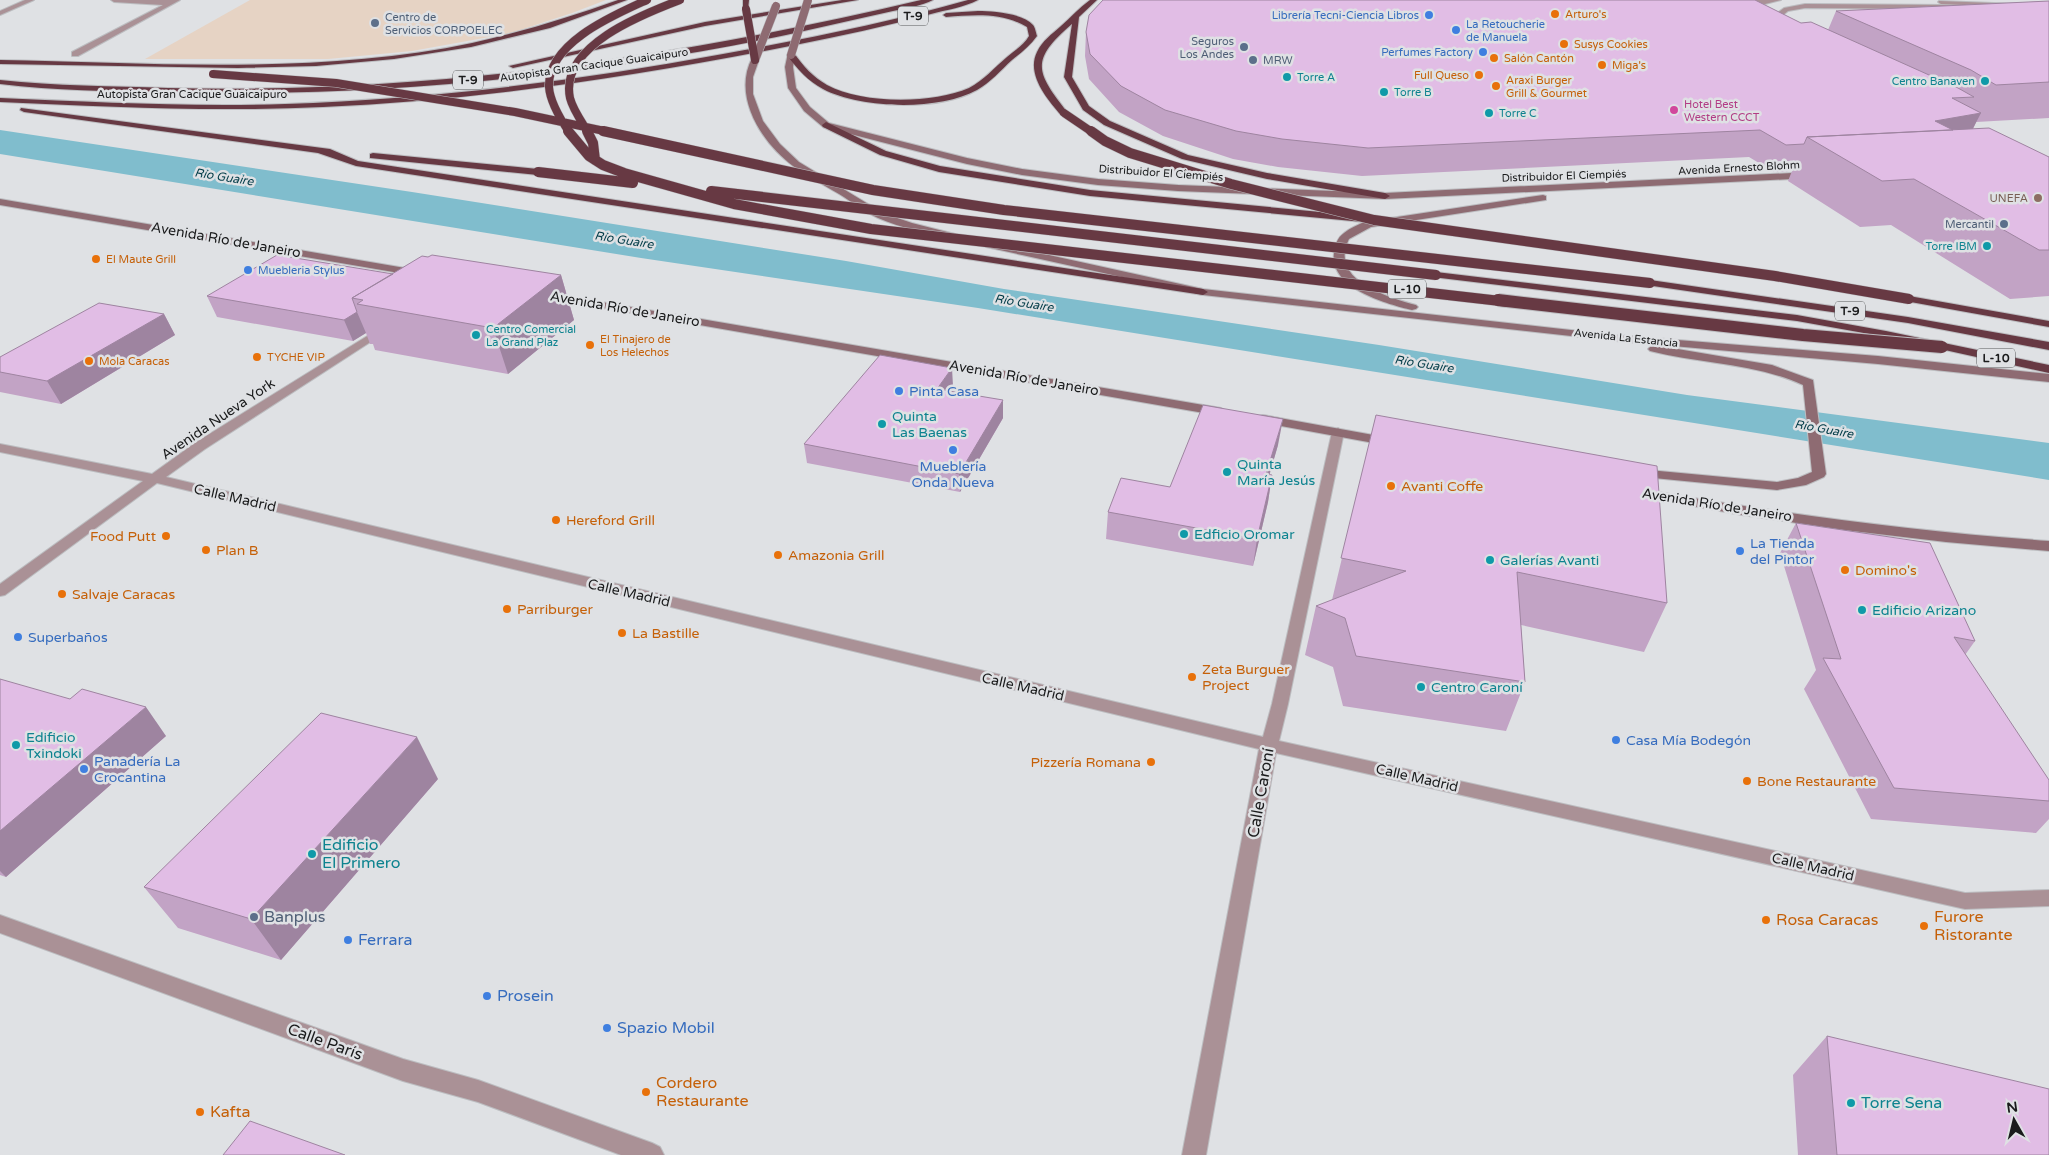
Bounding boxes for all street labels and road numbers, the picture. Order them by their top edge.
road number: T-9 [898,7,928,26]
street label: Autopista Gran Cacique Guaicaipuro [499,45,689,85]
road number: T-9 [453,70,483,90]
street label: Autopista Gran Cacique Guaicaipuro [97,88,287,101]
street label: Avenida Ernesto Blohm [1678,158,1800,178]
street label: Distribuidor El Ciempiés [1098,162,1224,184]
street label: Distribuidor El Ciempiés [1501,167,1627,185]
street label: Avenida Río de Janeiro [150,218,302,262]
road number: L-10 [1388,280,1426,298]
street label: Avenida Río de Janeiro [549,287,701,331]
road number: T-9 [1835,302,1865,321]
street label: Avenida La Estancia [1573,326,1679,350]
road number: L-10 [1977,348,2015,368]
street label: Avenida Río de Janeiro [948,356,1100,400]
street label: Avenida Nueva York [158,375,278,463]
street label: Calle Madrid [192,480,278,516]
street label: Avenida Río de Janeiro [1641,485,1793,525]
street label: Calle Madrid [586,575,672,611]
street label: Calle Madrid [980,669,1066,705]
street label: Calle Caroní [1243,747,1279,839]
street label: Calle Madrid [1374,760,1460,796]
street label: Calle Madrid [1770,849,1856,885]
street label: Calle París [285,1019,365,1065]

